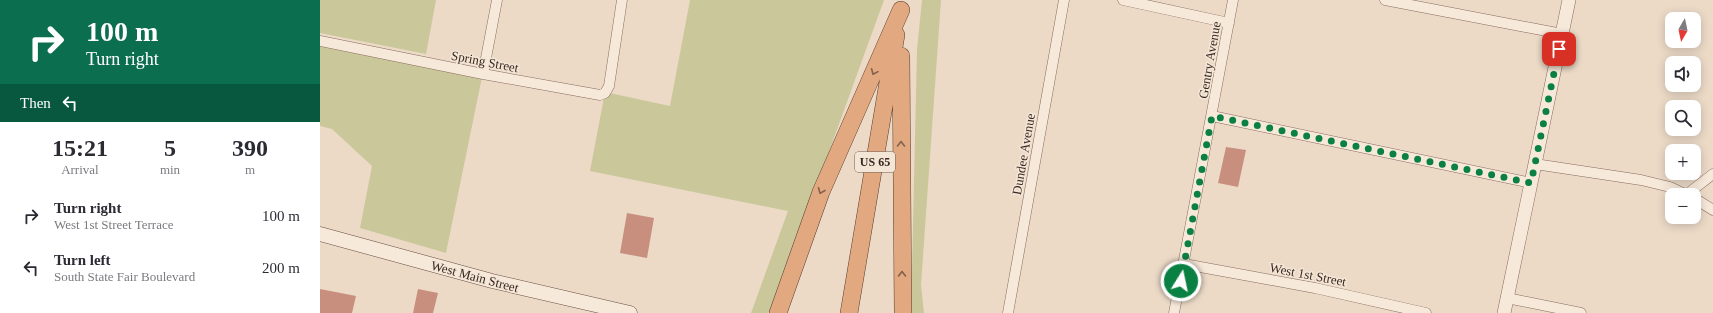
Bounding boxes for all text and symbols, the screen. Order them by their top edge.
north arrow [1665,12,1701,48]
map controls [1665,12,1701,224]
icon: right [20,16,72,68]
text: 100 m [86,16,158,47]
street label: Gentry Avenue [1195,20,1224,100]
pin [1542,32,1576,66]
icon: arrive [1548,38,1570,60]
street label: Spring Street [450,48,520,75]
text: Turn right [86,49,159,69]
button: sound [1665,56,1701,92]
one-way arrow [870,68,878,75]
icon: left [59,92,81,114]
text: Then [20,95,51,111]
button: search [1665,100,1701,136]
street label: Dundee Avenue [1009,112,1038,196]
text: 15:21 [52,135,108,161]
text: 5 [164,135,176,161]
text: 390 [232,135,268,161]
one-way arrow [897,141,906,147]
button: + [1665,144,1701,180]
road number: US 65 [855,152,895,172]
text: Arrival [61,162,99,177]
text: min [160,162,180,177]
text: m [245,162,255,177]
one-way arrow [818,187,826,194]
button: − [1665,188,1701,224]
text: Turn right [54,200,121,216]
icon: right [20,205,42,227]
text: 100 m [262,208,300,224]
text: West 1st Street Terrace [54,217,173,232]
text: Turn left [54,252,111,268]
icon: left [20,257,42,279]
street label: West Main Street [429,258,521,295]
text: 200 m [262,260,300,276]
position arrow [1160,260,1202,302]
street label: West 1st Street [1268,260,1348,289]
text: South State Fair Boulevard [54,269,195,284]
one-way arrow [898,271,906,277]

